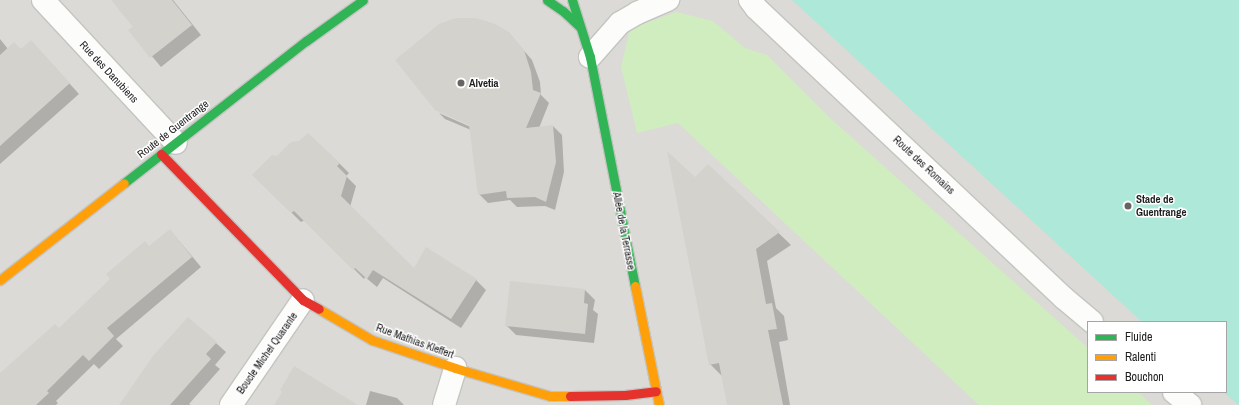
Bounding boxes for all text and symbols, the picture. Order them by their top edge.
street label: Rue des Danubiens [77,38,141,106]
place label: Alvetia [469,76,499,90]
marker: Alvetia [456,78,466,88]
street label: Route de Guentrange [135,97,211,161]
street label: Route des Romains [890,133,958,197]
street label: Allée de la Terrasse [610,191,638,271]
place label: Stade de Guentrange [1136,193,1187,219]
marker: Stade de Guentrange [1123,201,1133,211]
street label: Boucle Michel Quarante [234,310,300,396]
street label: Rue Mathias Kleffert [374,321,456,361]
legend [1087,321,1227,393]
text: Fluide [1125,329,1152,345]
text: Ralenti [1125,349,1156,365]
text: Bouchon [1125,369,1164,385]

